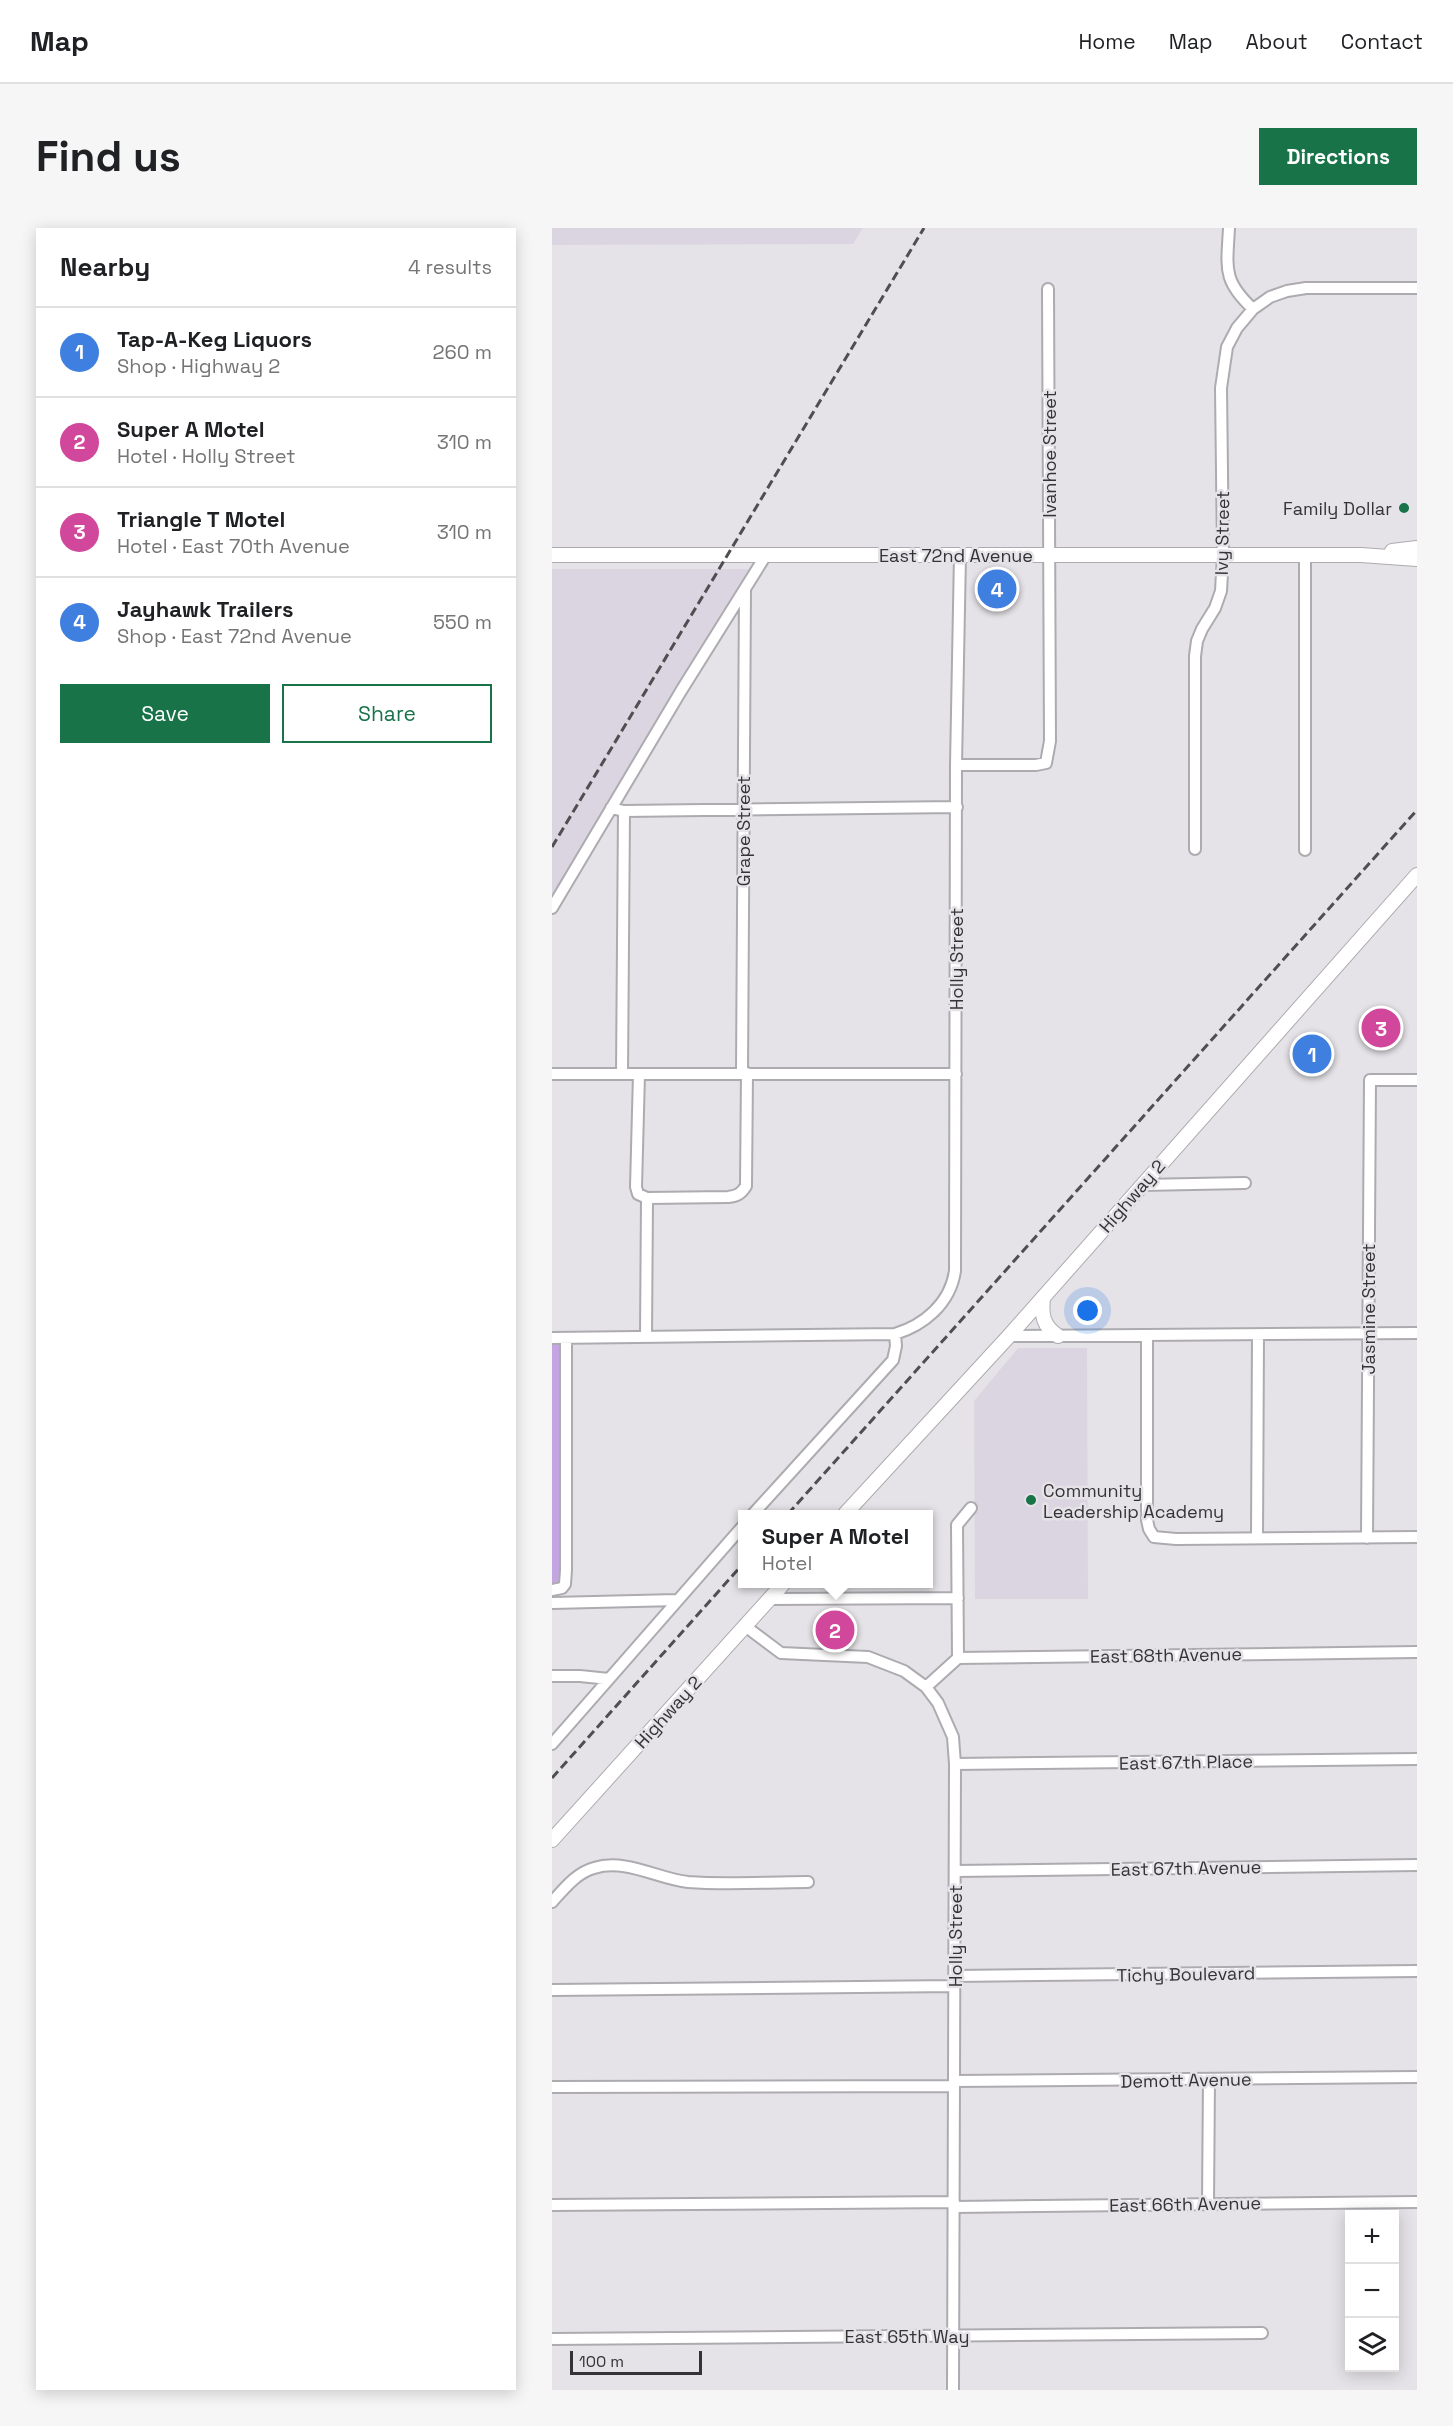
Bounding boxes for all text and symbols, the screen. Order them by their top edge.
text: Map [30,23,89,59]
text: Home [1078,28,1136,55]
text: Map [1169,28,1213,55]
text: About [1246,28,1308,55]
text: Contact [1341,28,1423,55]
button: Directions [1259,128,1417,185]
text: Find us [36,130,181,183]
text: Nearby [60,250,150,284]
text: 4 results [408,254,492,280]
text: Tap-A-Keg Liquors [117,325,312,353]
text: 1 [75,339,84,365]
text: 260 m [433,339,492,365]
text: Shop · Highway 2 [117,353,280,379]
street label: Ivanhoe Street [1038,390,1061,518]
text: Super A Motel [117,415,265,443]
text: 2 [74,429,85,455]
text: 310 m [437,429,492,455]
text: Hotel · Holly Street [117,443,295,469]
street label: Ivy Street [1210,490,1234,576]
place label: Family Dollar [1283,497,1392,520]
marker: Family Dollar [1397,501,1411,515]
text: Triangle T Motel [117,505,285,533]
text: 3 [73,519,86,545]
text: 310 m [437,519,492,545]
text: Hotel · East 70th Avenue [117,533,350,559]
street label: East 72nd Avenue [879,544,1033,567]
pin: 4 [978,566,1016,612]
text: Jayhawk Trailers [117,595,293,623]
text: 4 [73,609,86,635]
text: 550 m [433,609,492,635]
text: Shop · East 72nd Avenue [117,623,352,649]
button: Save [60,684,270,743]
button: Share [282,684,492,743]
street label: Grape Street [732,776,755,886]
street label: Holly Street [945,908,968,1010]
pin: 3 [1362,1006,1400,1050]
pin: 1 [1292,1032,1332,1076]
street label: Highway 2 [1094,1155,1170,1237]
street label: Jasmine Street [1357,1243,1380,1375]
your location [1073,1296,1102,1325]
place label: Community Leadership Academy [1043,1479,1224,1523]
marker: Community Leadership Academy [1024,1493,1038,1507]
popup [738,1510,933,1588]
text: Super A Motel [762,1522,909,1550]
text: Hotel [762,1550,812,1576]
pin: 2 [816,1608,854,1652]
street label: East 68th Avenue [1090,1642,1242,1668]
street label: Highway 2 [629,1671,707,1753]
street label: East 67th Place [1119,1749,1253,1775]
street label: East 67th Avenue [1110,1855,1262,1881]
street label: Holly Street [944,1885,967,1987]
street label: Tichy Boulevard [1116,1961,1256,1987]
street label: Demott Avenue [1120,2067,1252,2093]
street label: East 66th Avenue [1109,2191,1261,2217]
map controls [1345,2210,1399,2372]
button: + [1345,2210,1399,2264]
button: − [1345,2264,1399,2318]
button: layers [1345,2318,1399,2372]
street label: East 65th Way [845,2325,969,2348]
scale bar [570,2348,702,2376]
text: 100 m [579,2351,624,2372]

